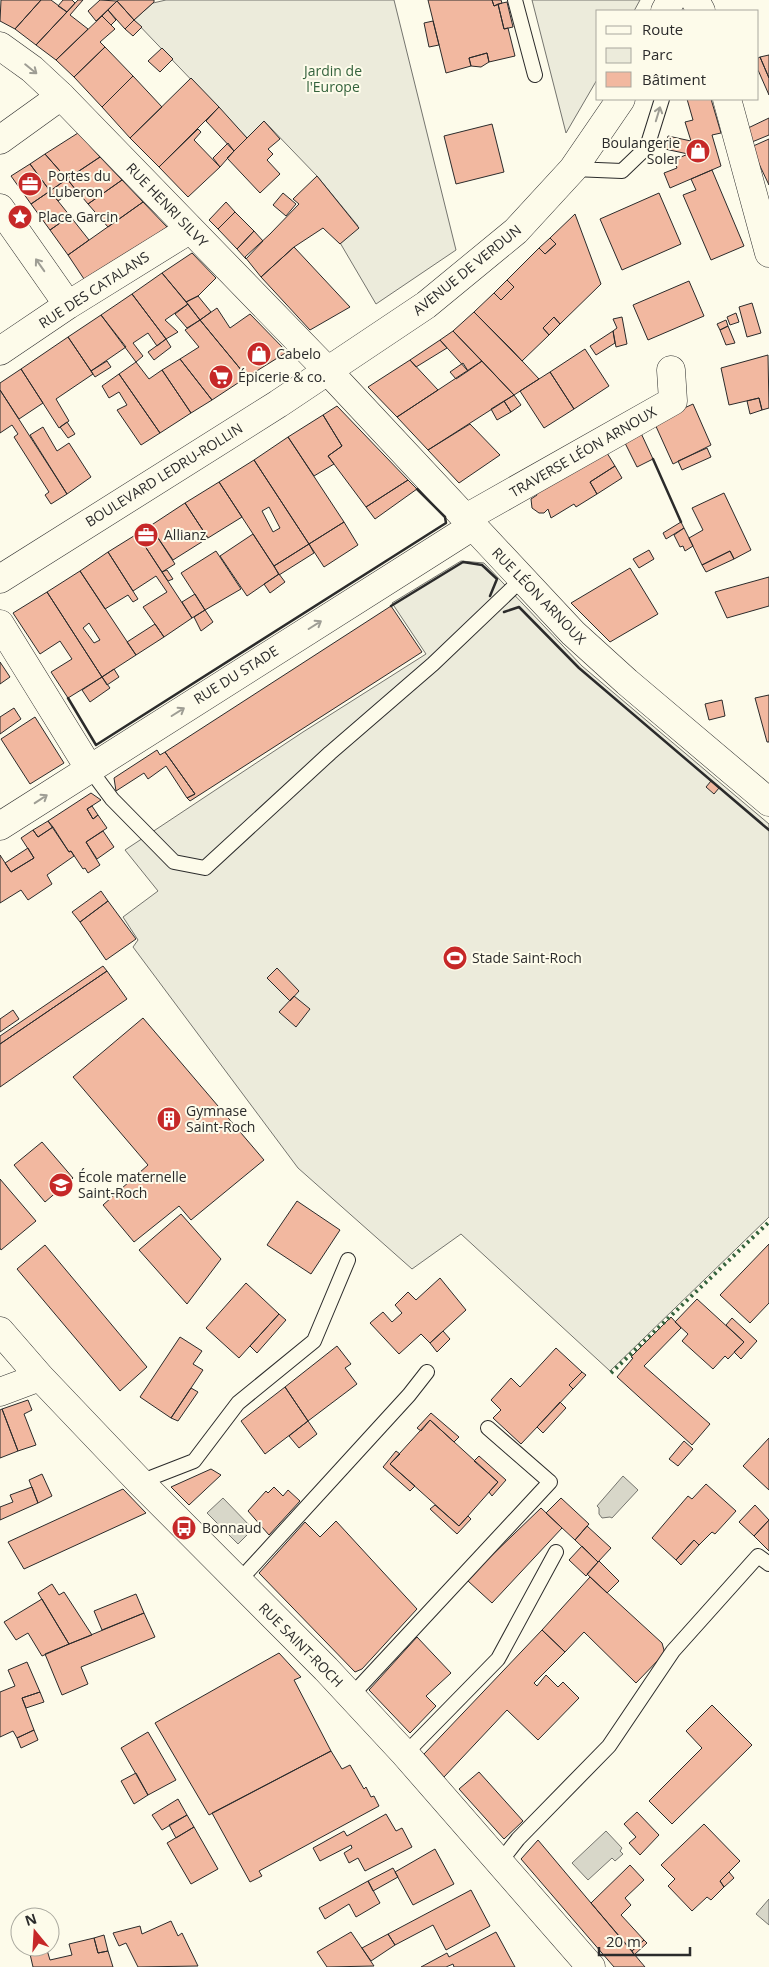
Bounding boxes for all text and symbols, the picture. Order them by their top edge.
legend [596,10,759,100]
text: Route [642,19,683,39]
text: Parc [642,44,673,64]
park label: Jardin de l'Europe [302,61,362,96]
one-way arrow [25,64,38,75]
text: Bâtiment [642,69,706,89]
one-way arrow [653,106,663,122]
place label: Boulangerie Soler [601,133,680,168]
shop icon: Boulangerie Soler [685,138,711,164]
street label: RUE HENRI SILVY [122,158,213,251]
place label: Portes du Luberon [48,166,111,201]
office icon: Portes du Luberon [17,171,43,197]
place icon: Place Garcin [7,204,33,230]
place label: Place Garcin [38,207,118,226]
street label: AVENUE DE VERDUN [408,220,525,319]
street label: RUE DES CATALANS [35,247,153,332]
one-way arrow [35,258,45,272]
shop icon: Cabelo [246,341,272,367]
place label: Cabelo [276,344,321,363]
supermarket icon: Épicerie & co. [208,364,234,390]
place label: Épicerie & co. [238,367,326,386]
street label: TRAVERSE LÉON ARNOUX [506,401,660,501]
street label: BOULEVARD LEDRU-ROLLIN [82,418,246,531]
office icon: Allianz [133,522,159,548]
place label: Allianz [164,525,207,544]
street label: RUE LÉON ARNOUX [488,543,591,649]
one-way arrow [308,620,322,630]
street label: RUE DU STADE [190,641,282,708]
one-way arrow [171,706,185,717]
one-way arrow [34,794,48,804]
sports icon: Stade Saint-Roch [442,945,468,971]
place label: Stade Saint-Roch [472,948,582,967]
place label: Gymnase Saint-Roch [186,1101,255,1136]
building icon: Gymnase Saint-Roch [156,1106,182,1132]
place label: École maternelle Saint-Roch [78,1167,187,1202]
school or university icon: École maternelle Saint-Roch [48,1172,74,1198]
bus stop icon: Bonnaud [171,1515,197,1541]
place label: Bonnaud [202,1518,262,1537]
street label: RUE SAINT-ROCH [255,1598,348,1691]
north arrow [10,1907,60,1957]
text: N [22,1908,39,1930]
scale bar [599,1924,690,1956]
text: 20 m [606,1931,641,1951]

